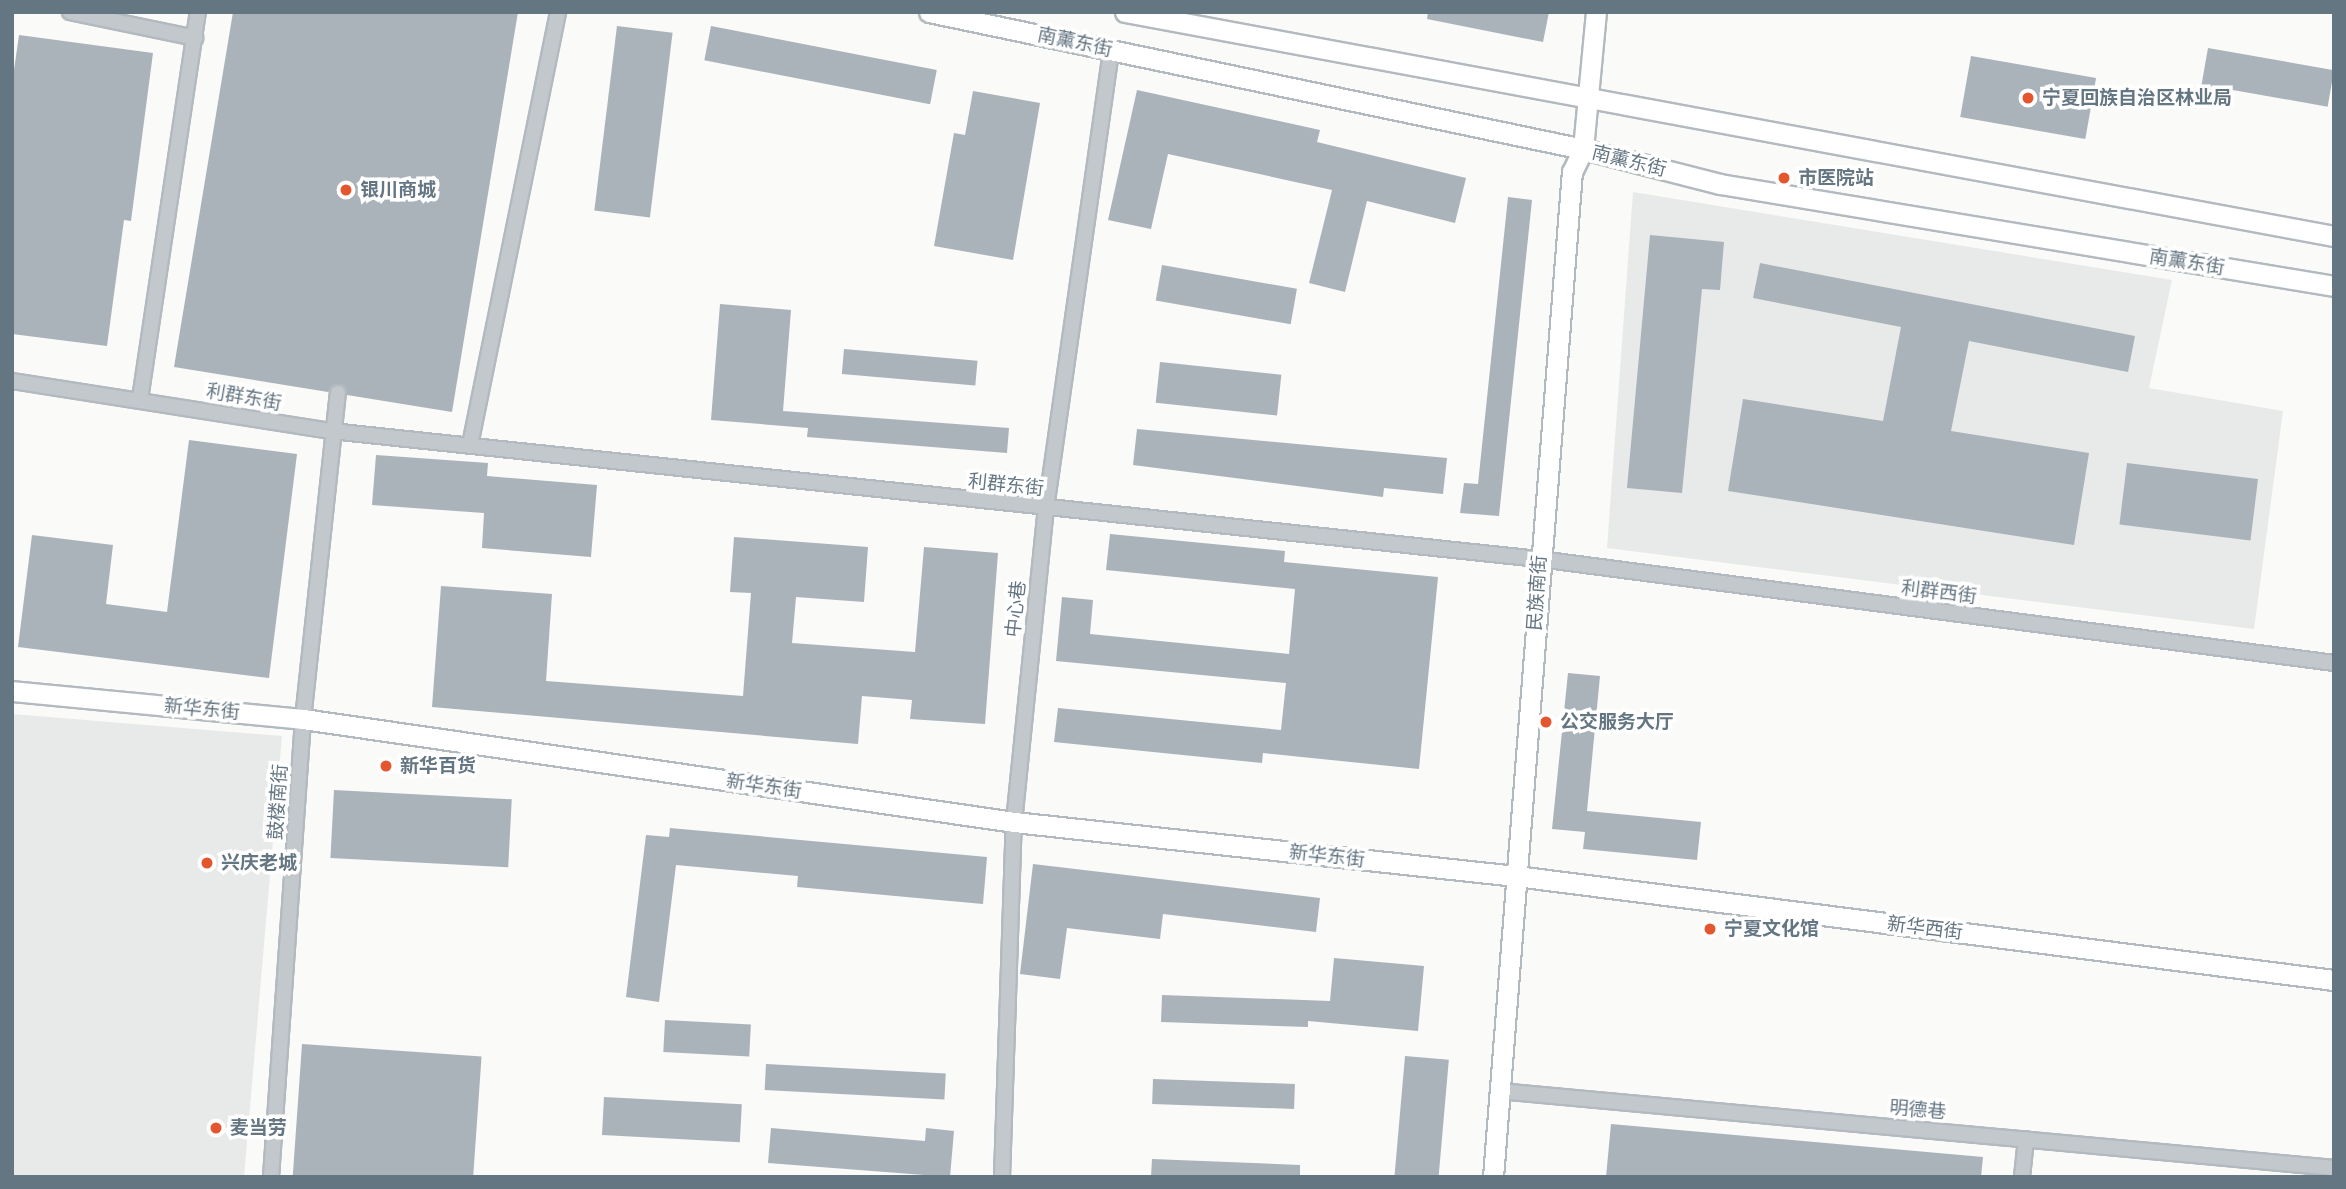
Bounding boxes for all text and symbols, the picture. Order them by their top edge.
street label: 南薰东街 [1035,23,1115,61]
place label: 宁夏回族自治区林业局 [2042,87,2232,109]
marker: 宁夏回族自治区林业局 [2020,90,2036,106]
street label: 南薰东街 [1589,141,1669,181]
place label: 市医院站 [1798,167,1874,189]
marker: 市医院站 [1776,170,1792,186]
place label: 银川商城 [360,179,436,201]
marker: 银川商城 [338,182,354,198]
street label: 南薰东街 [2148,245,2226,279]
street label: 利群东街 [205,379,283,415]
street label: 利群东街 [967,470,1045,500]
street label: 民族南街 [1523,554,1551,632]
street label: 利群西街 [1900,576,1978,608]
street label: 中心巷 [1002,579,1030,639]
street label: 新华东街 [163,694,241,724]
place label: 公交服务大厅 [1560,711,1674,733]
marker: 公交服务大厅 [1538,714,1554,730]
place label: 新华百货 [400,755,476,777]
marker: 新华百货 [378,758,394,774]
street label: 鼓楼南街 [264,763,292,841]
street label: 新华东街 [725,769,803,803]
street label: 新华东街 [1288,841,1366,871]
place label: 兴庆老城 [221,852,297,874]
marker: 兴庆老城 [199,855,215,871]
street label: 新华西街 [1886,912,1964,944]
place label: 宁夏文化馆 [1724,918,1819,940]
marker: 宁夏文化馆 [1702,921,1718,937]
street label: 明德巷 [1889,1096,1947,1124]
place label: 麦当劳 [230,1117,287,1139]
marker: 麦当劳 [208,1120,224,1136]

